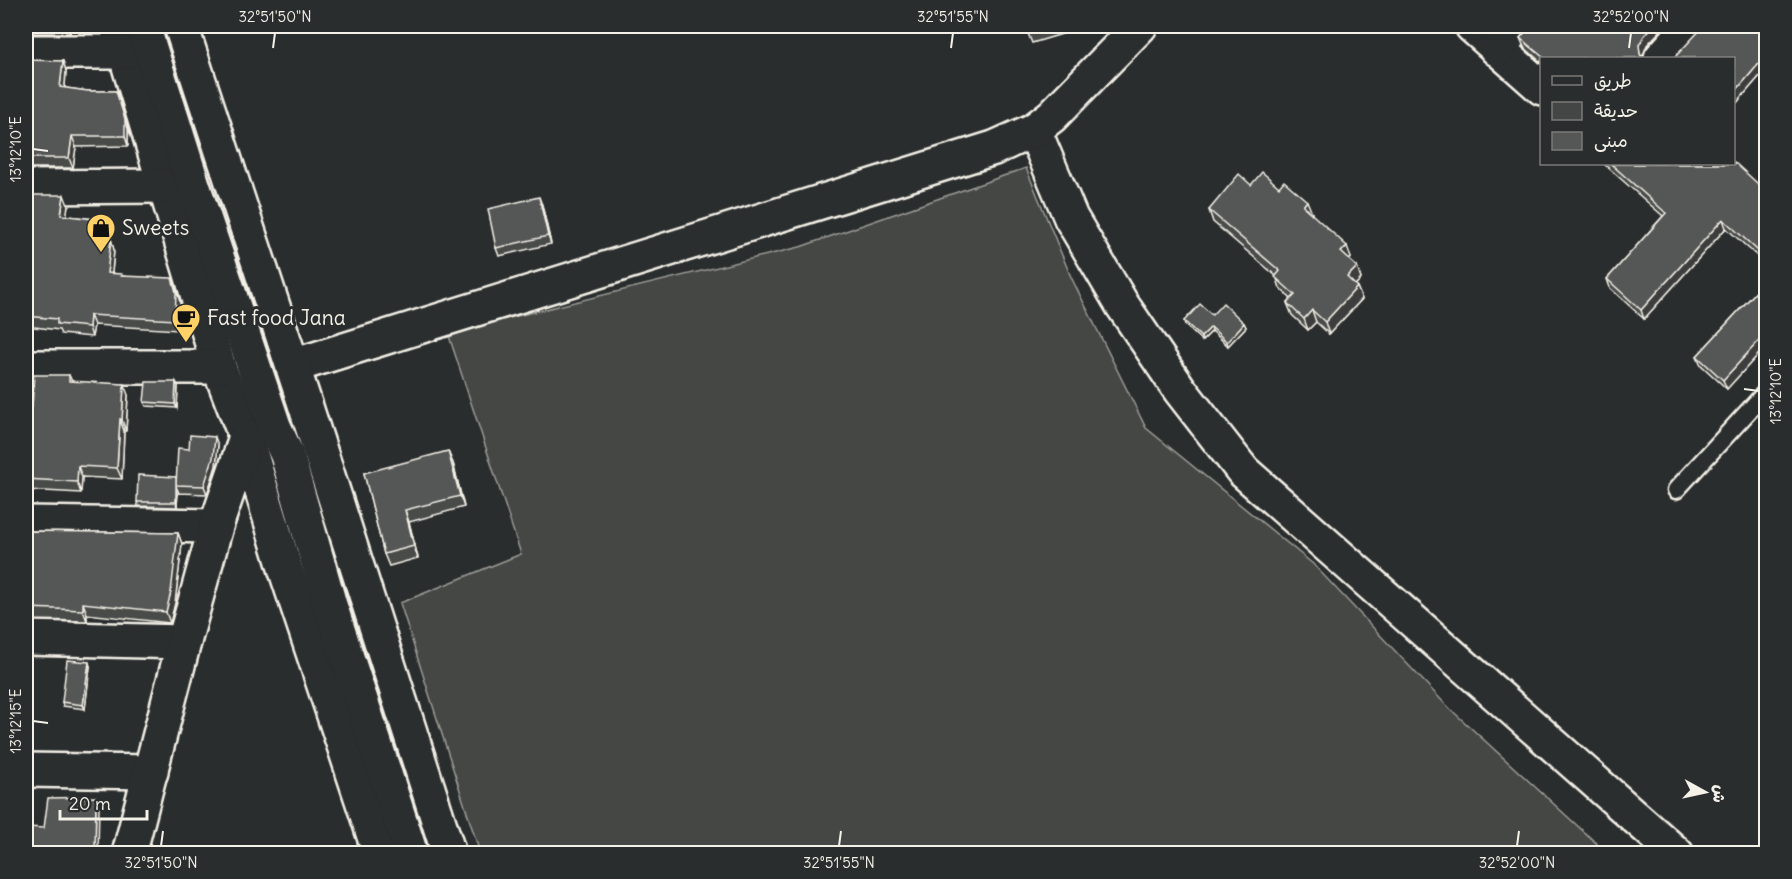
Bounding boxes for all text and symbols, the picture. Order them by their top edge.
text: 32°51'50"N [238,7,312,26]
text: 32°51'55"N [917,7,989,26]
text: 32°52'00"N [1593,7,1669,26]
legend [1540,57,1735,165]
text: طريق [1594,69,1632,92]
text: حديقة [1594,99,1638,122]
text: 13°12'10"E [6,116,25,182]
text: مبنى [1594,129,1628,152]
shop icon: Sweets [85,212,117,254]
place label: Sweets [122,214,189,241]
cafe icon: Fast food Jana [170,302,202,344]
place label: Fast food Jana [207,304,346,331]
text: 13°12'10"E [1766,358,1785,424]
text: 13°12'15"E [6,688,25,754]
north arrow [1675,762,1735,822]
scale bar [60,783,147,821]
text: ش [1709,784,1731,804]
text: 20 m [69,792,111,815]
text: 32°51'50"N [124,853,198,872]
text: 32°51'55"N [803,853,875,872]
text: 32°52'00"N [1479,853,1555,872]

